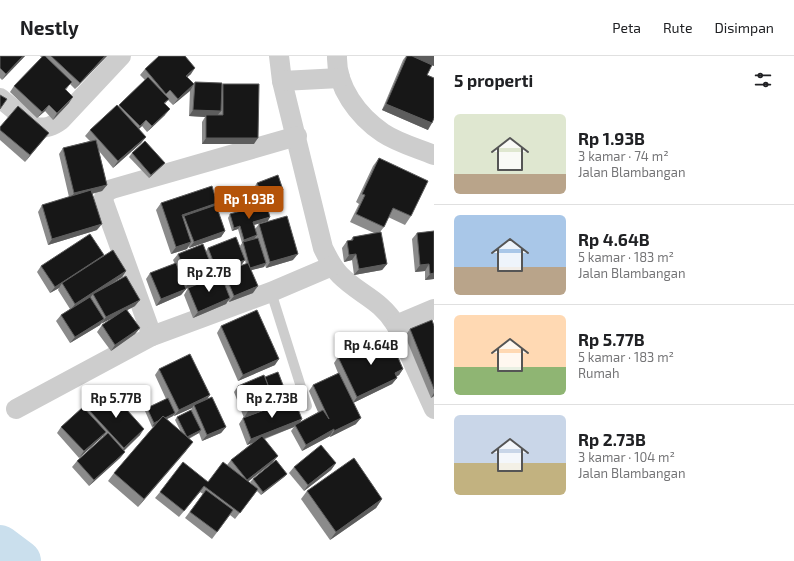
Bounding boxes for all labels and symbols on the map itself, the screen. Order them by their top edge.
pin: Rp 1.93B [208,186,290,220]
pin: Rp 2.7B [172,259,246,293]
pin: Rp 4.64B [330,332,412,366]
pin: Rp 5.77B [75,385,157,419]
pin: Rp 2.73B [231,385,313,419]

